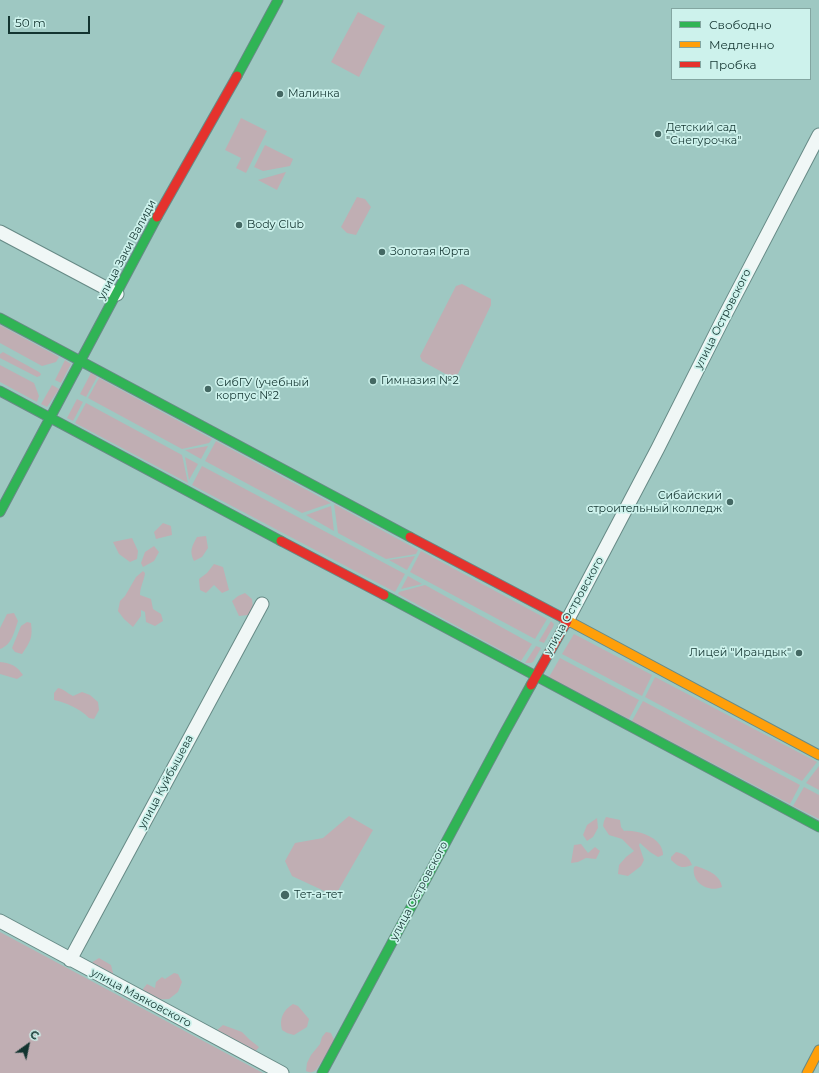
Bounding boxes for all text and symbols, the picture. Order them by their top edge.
scale bar [10,8,92,34]
legend [671,8,811,80]
text: 50 m [15,15,46,30]
text: Свободно [709,17,772,32]
text: Медленно [709,37,774,52]
text: Пробка [709,57,757,72]
place label: Малинка [288,87,340,101]
marker: Малинка [275,89,285,99]
place label: Детский сад "Снегурочка" [666,121,741,147]
marker: Детский сад "Снегурочка" [653,129,663,139]
street label: улица Заки Валиди [95,198,159,302]
place label: Body Club [247,218,304,232]
marker: Body Club [234,220,244,230]
place label: Золотая Юрта [390,245,470,259]
marker: Золотая Юрта [377,247,387,257]
street label: улица Островского [692,267,754,371]
place label: Гимназия №2 [381,374,459,388]
place label: СибГУ (учебный корпус №2 [216,376,309,402]
marker: Гимназия №2 [368,376,378,386]
marker: СибГУ (учебный корпус №2 [203,384,213,394]
place label: Сибайский строительный колледж [587,489,722,515]
marker: Сибайский строительный колледж [725,497,735,507]
street label: улица Островского [541,554,607,658]
place label: Лицей "Ирандык" [689,646,791,660]
marker: Лицей "Ирандык" [794,648,804,658]
street label: улица Куйбышева [136,733,196,831]
street label: улица Островского [387,839,451,943]
place label: Тет-а-тет [294,888,343,902]
marker: Тет-а-тет [279,889,291,901]
street label: улица Маяковского [88,966,194,1030]
north arrow [8,1025,48,1065]
text: С [27,1027,42,1043]

